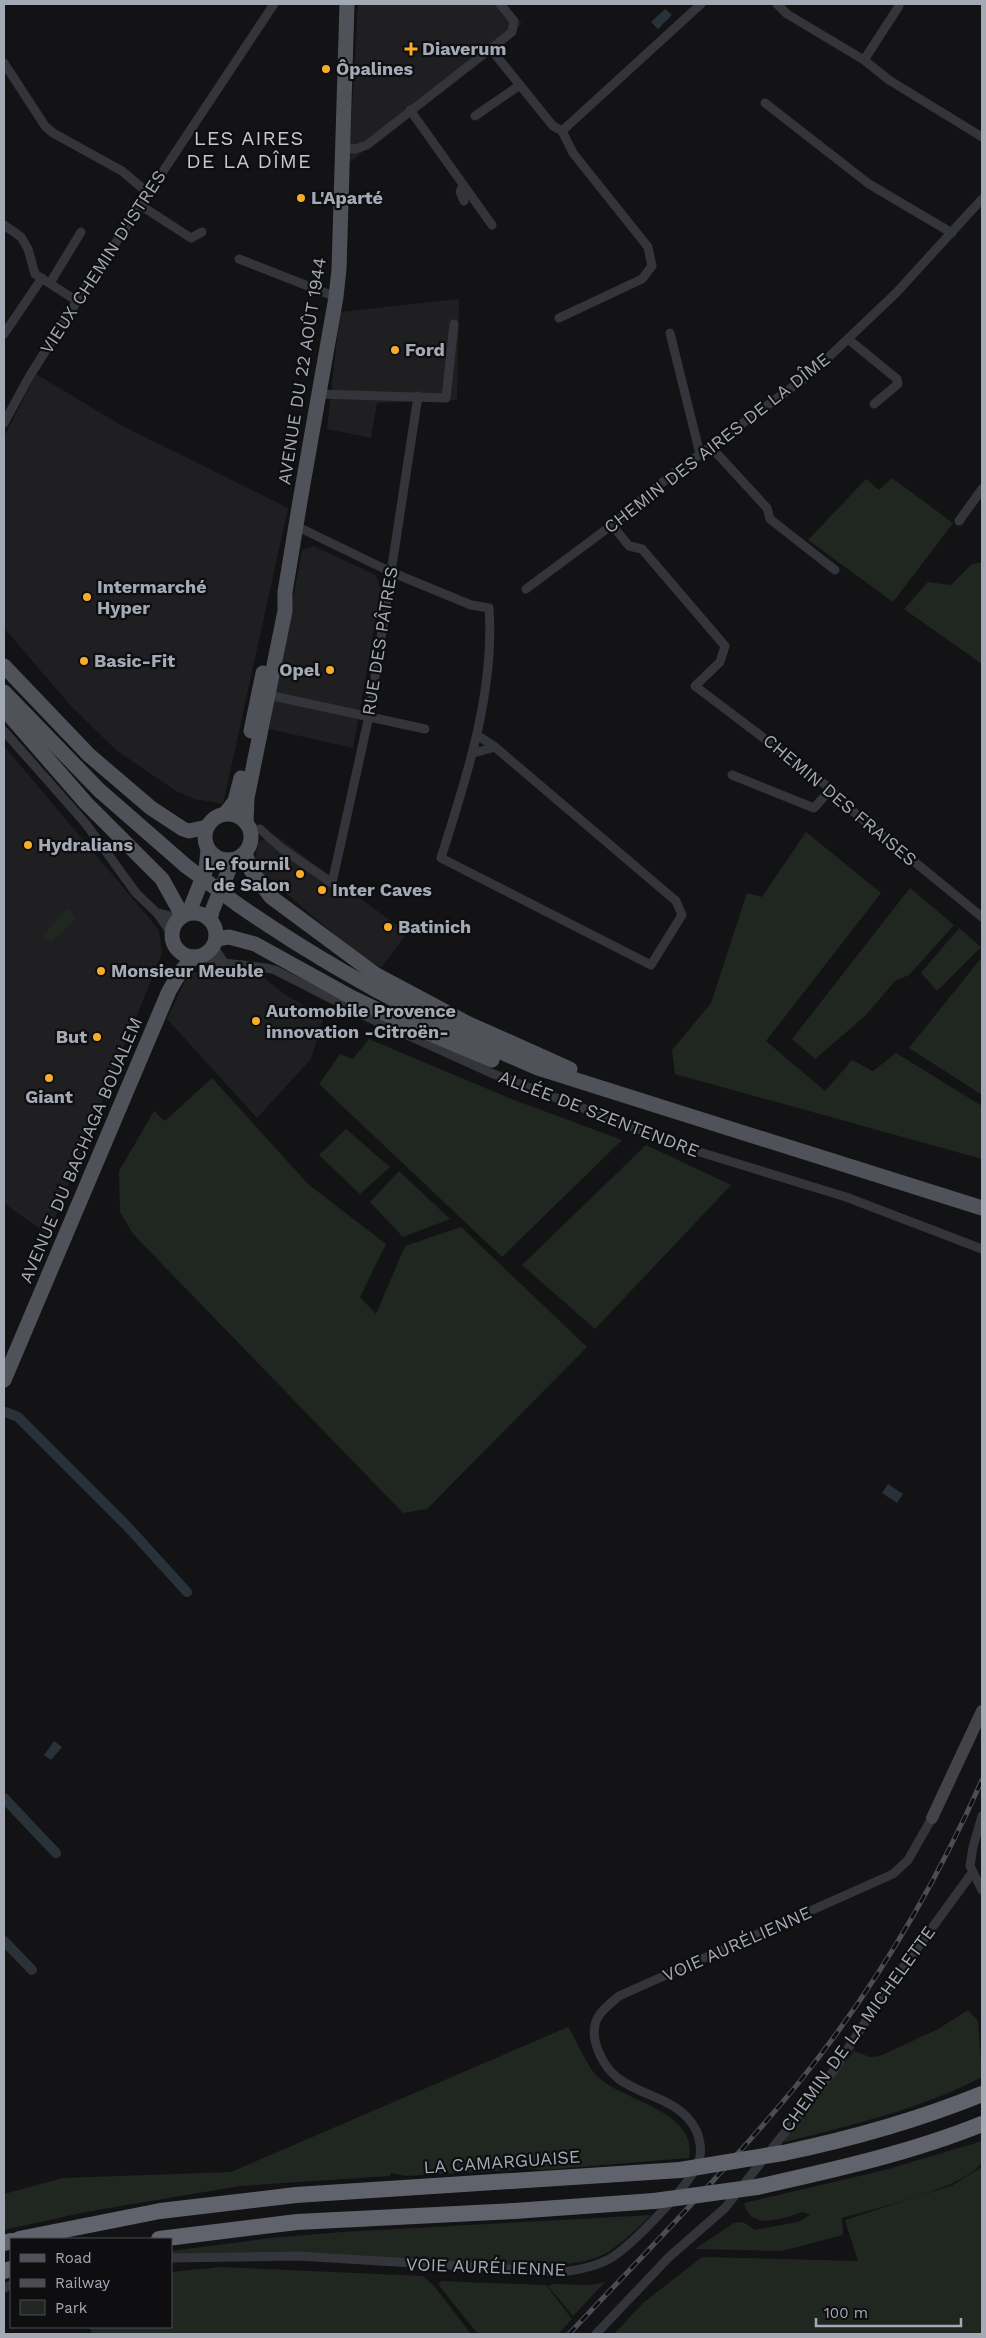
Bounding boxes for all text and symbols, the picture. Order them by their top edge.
place label: Diaverum [422,38,506,59]
marker: Diaverum [404,42,418,56]
place label: Ôpalines [336,58,414,79]
marker: Ôpalines [320,63,332,75]
district label: LES AIRES DE LA DÎME [186,126,312,173]
street label: VIEUX CHEMIN D'ISTRES [35,166,170,357]
place label: L'Aparté [311,187,383,208]
marker: L'Aparté [295,192,307,204]
street label: AVENUE DU 22 AOÛT 1944 [273,256,330,486]
place label: Ford [405,339,445,360]
marker: Ford [389,344,401,356]
street label: CHEMIN DES AIRES DE LA DÎME [600,348,834,537]
street label: RUE DES PÂTRES [357,565,402,717]
place label: Intermarché Hyper [97,576,207,618]
marker: Intermarché Hyper [81,591,93,603]
place label: Basic-Fit [94,650,175,671]
marker: Basic-Fit [78,655,90,667]
place label: Opel [279,659,320,680]
marker: Opel [324,664,336,676]
street label: CHEMIN DES FRAISES [759,729,921,870]
place label: Hydralians [38,834,133,855]
marker: Hydralians [22,839,34,851]
place label: Le fournil de Salon [205,853,290,895]
marker: Le fournil de Salon [294,868,306,880]
place label: Inter Caves [332,879,432,900]
marker: Inter Caves [316,884,328,896]
place label: Batinich [398,916,471,937]
marker: Batinich [382,921,394,933]
place label: Monsieur Meuble [111,960,264,981]
marker: Monsieur Meuble [95,965,107,977]
place label: Automobile Provence innovation -Citroën- [266,1000,456,1042]
street label: AVENUE DU BACHAGA BOUALEM [15,1014,146,1286]
marker: Automobile Provence innovation -Citroën- [250,1015,262,1027]
place label: But [56,1026,87,1047]
marker: But [91,1031,103,1043]
street label: ALLÉE DE SZENTENDRE [496,1066,702,1161]
marker: Giant [43,1072,55,1084]
place label: Giant [25,1086,73,1107]
street label: VOIE AURÉLIENNE [659,1901,814,1986]
street label: CHEMIN DE LA MICHELETTE [776,1922,939,2136]
street label: LA CAMARGUAISE [423,2146,581,2177]
legend [10,2238,172,2328]
text: Road [55,2249,92,2267]
street label: VOIE AURÉLIENNE [406,2253,566,2280]
text: Railway [55,2274,110,2292]
scale bar [816,2296,961,2328]
text: Park [55,2299,88,2317]
text: 100 m [824,2304,868,2322]

